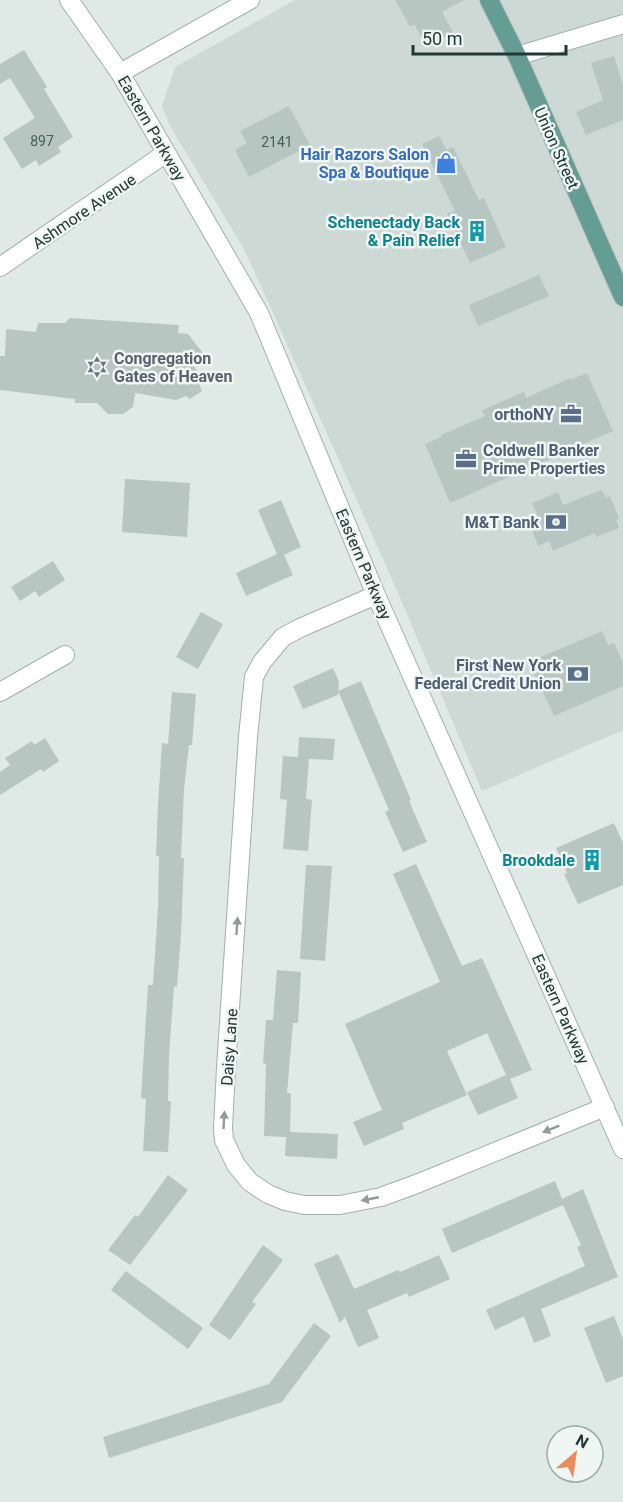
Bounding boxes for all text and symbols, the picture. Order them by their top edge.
scale bar [413,18,566,56]
text: 50 m [422,28,462,49]
street label: Eastern Parkway [114,72,190,185]
street label: Union Street [530,104,583,192]
house number: 897 [30,133,54,149]
house number: 2141 [261,134,293,150]
place label: Hair Razors Salon Spa & Boutique [301,145,429,182]
shop icon: Hair Razors Salon Spa & Boutique [434,151,458,175]
street label: Ashmore Avenue [29,170,140,253]
place label: Schenectady Back & Pain Relief [328,213,460,250]
building icon: Schenectady Back & Pain Relief [465,219,489,243]
place label: Congregation Gates of Heaven [114,349,232,386]
synagogue icon: Congregation Gates of Heaven [85,355,109,379]
office icon: orthoNY [559,402,583,426]
place label: orthoNY [494,405,554,424]
place label: Coldwell Banker Prime Properties [483,441,605,478]
office icon: Coldwell Banker Prime Properties [454,447,478,471]
street label: Eastern Parkway [332,506,396,623]
bank icon: M&T Bank [544,510,568,534]
place label: M&T Bank [465,513,539,532]
place label: First New York Federal Credit Union [415,656,561,693]
bank icon: First New York Federal Credit Union [566,662,590,686]
building icon: Brookdale [580,848,604,872]
place label: Brookdale [502,851,575,870]
one-way arrow [232,916,241,935]
street label: Eastern Parkway [528,951,593,1068]
street label: Daisy Lane [217,1008,242,1086]
one-way arrow [219,1111,229,1130]
one-way arrow [542,1125,560,1134]
one-way arrow [360,1195,379,1204]
north arrow [545,1424,605,1484]
text: N [572,1430,592,1452]

